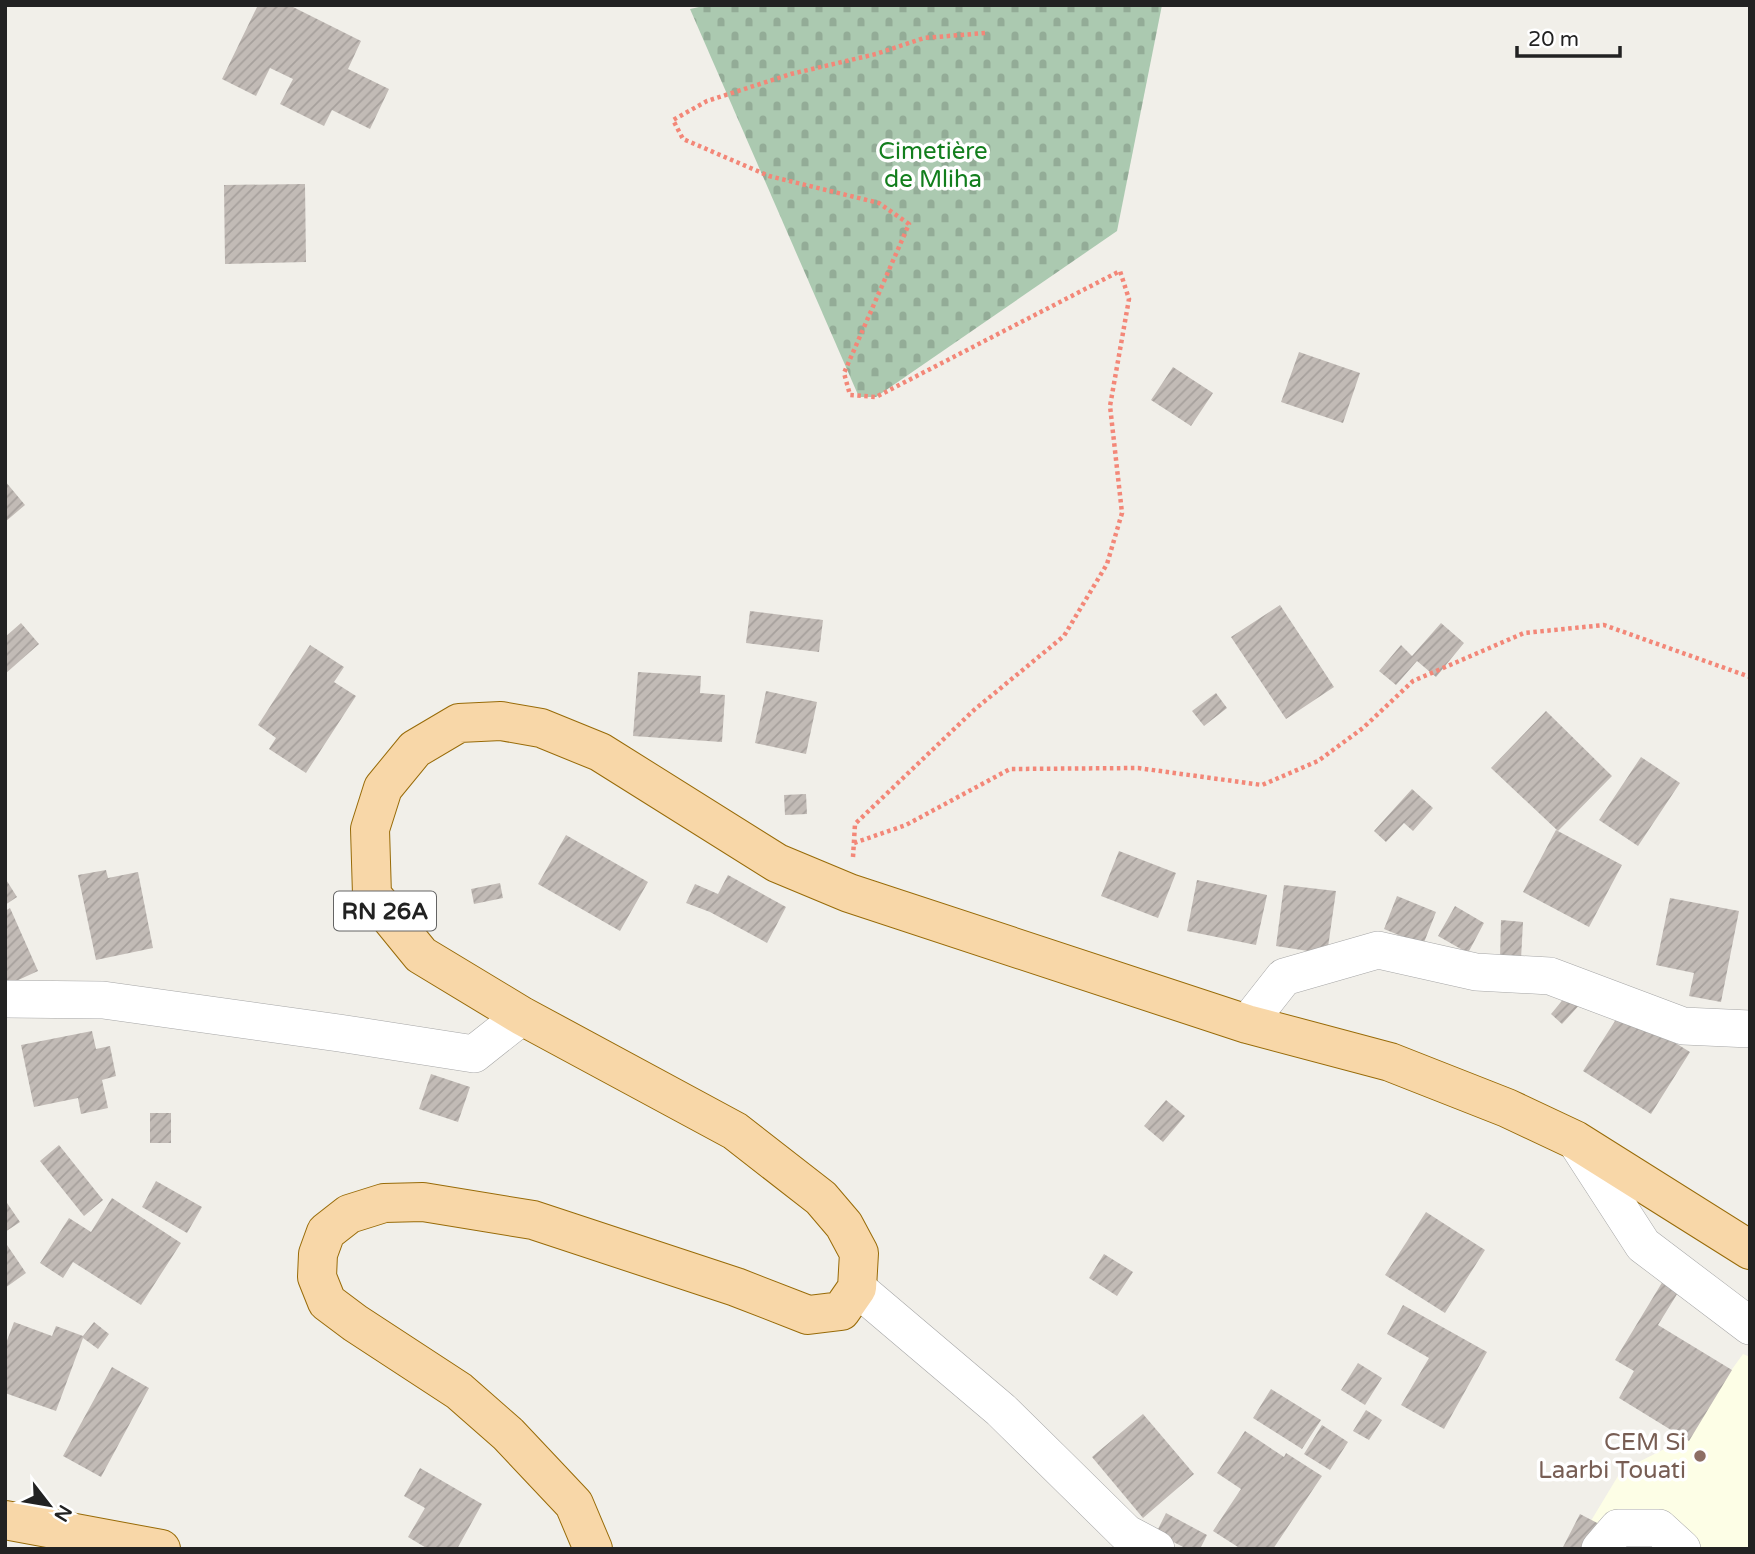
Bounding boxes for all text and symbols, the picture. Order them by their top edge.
scale bar [1517,14,1620,58]
text: 20 m [1528,27,1579,52]
park label: Cimetière de Mliha [878,137,988,194]
road number: RN 26A [334,891,436,930]
place label: CEM Si Laarbi Touati [1538,1428,1686,1485]
marker: CEM Si Laarbi Touati [1692,1448,1708,1464]
north arrow [14,1470,84,1540]
text: N [49,1501,76,1525]

